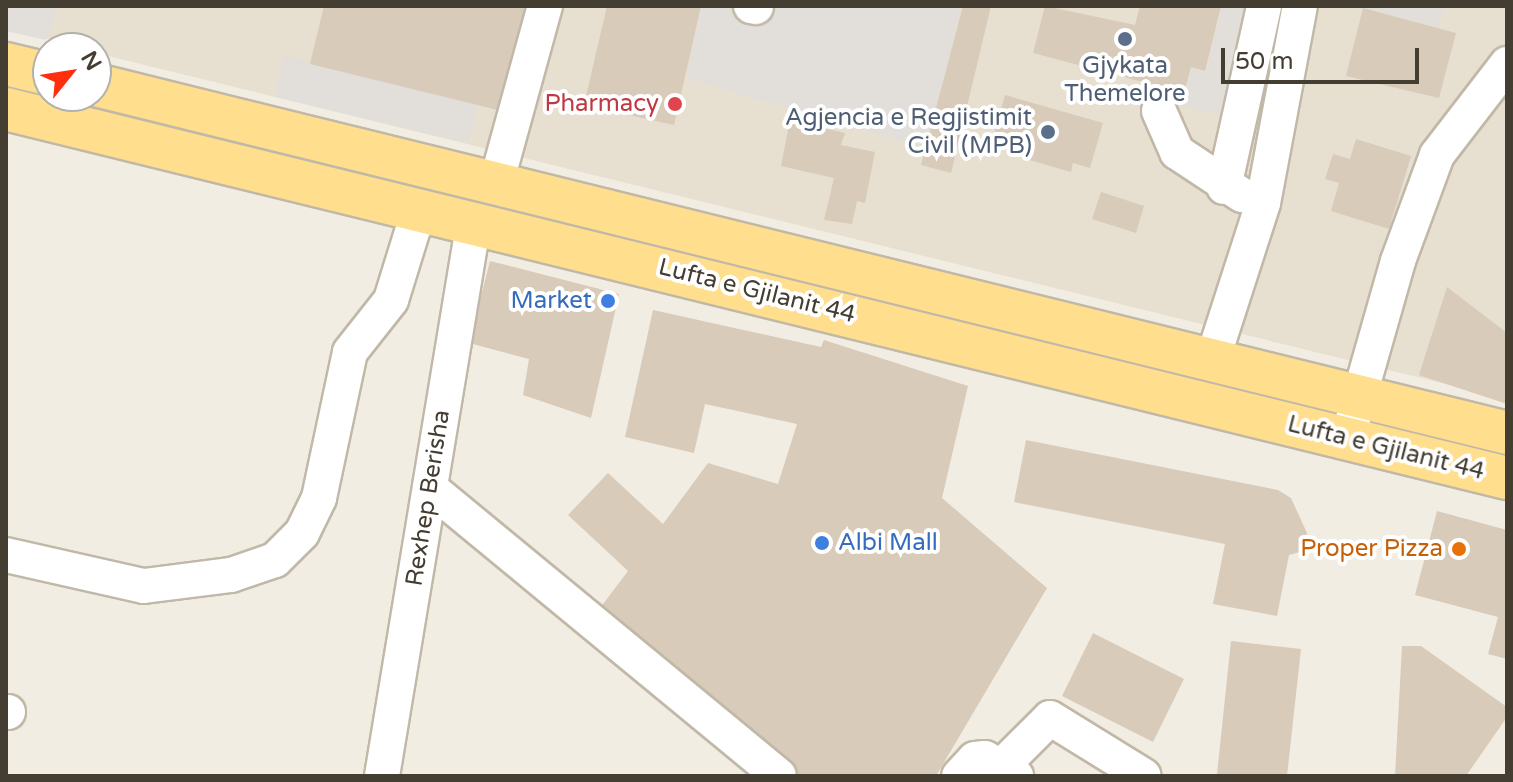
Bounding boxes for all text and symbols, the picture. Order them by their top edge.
marker: Gjykata Themelore [1116,30,1134,48]
north arrow [32,32,112,112]
scale bar [1225,32,1423,82]
text: N [75,47,107,75]
text: 50 m [1235,47,1293,76]
place label: Gjykata Themelore [1064,52,1186,108]
place label: Pharmacy [545,90,659,118]
marker: Pharmacy [666,95,684,113]
place label: Agjencia e Regjistimit Civil (MPB) [785,104,1032,160]
marker: Agjencia e Regjistimit Civil (MPB) [1039,123,1057,141]
street label: Lufta e Gjilanit 44 [656,253,858,329]
place label: Market [511,287,592,315]
marker: Market [599,292,617,310]
street label: Rexhep Berisha [400,408,456,588]
street label: Lufta e Gjilanit 44 [1285,410,1487,486]
place label: Albi Mall [838,529,938,557]
marker: Albi Mall [813,534,831,552]
place label: Proper Pizza [1300,535,1443,563]
marker: Proper Pizza [1450,540,1468,558]

